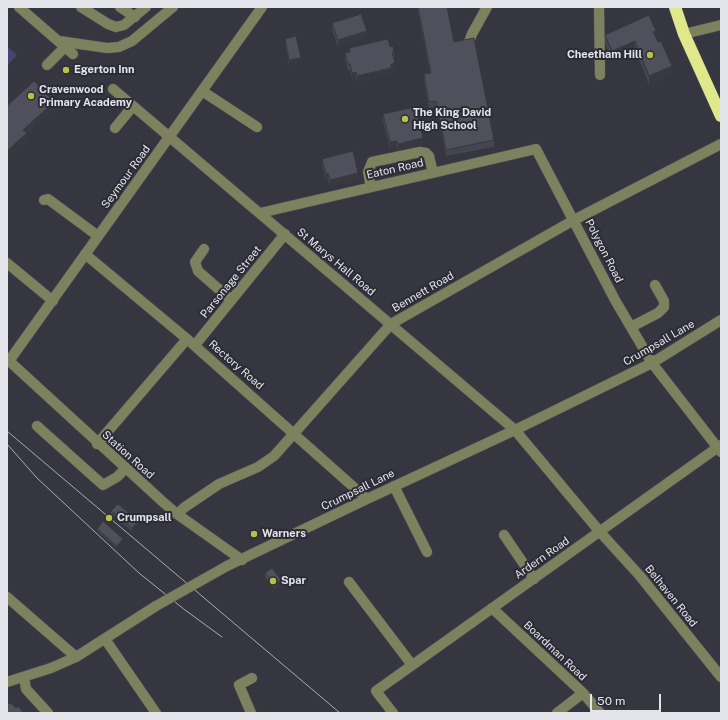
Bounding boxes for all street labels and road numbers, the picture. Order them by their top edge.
street label: Seymour Road [99,143,153,211]
street label: Eaton Road [365,156,425,182]
street label: Polygon Road [582,217,626,285]
street label: St Marys Hall Road [294,225,378,299]
street label: Parsonage Street [198,243,264,321]
street label: Bennett Road [390,269,456,315]
street label: Crumpsall Lane [621,317,697,369]
street label: Rectory Road [206,338,266,392]
street label: Station Road [99,428,157,482]
street label: Crumpsall Lane [319,467,397,513]
street label: Ardern Road [512,534,572,582]
street label: Belhaven Road [642,562,700,630]
street label: Boardman Road [521,619,589,683]

